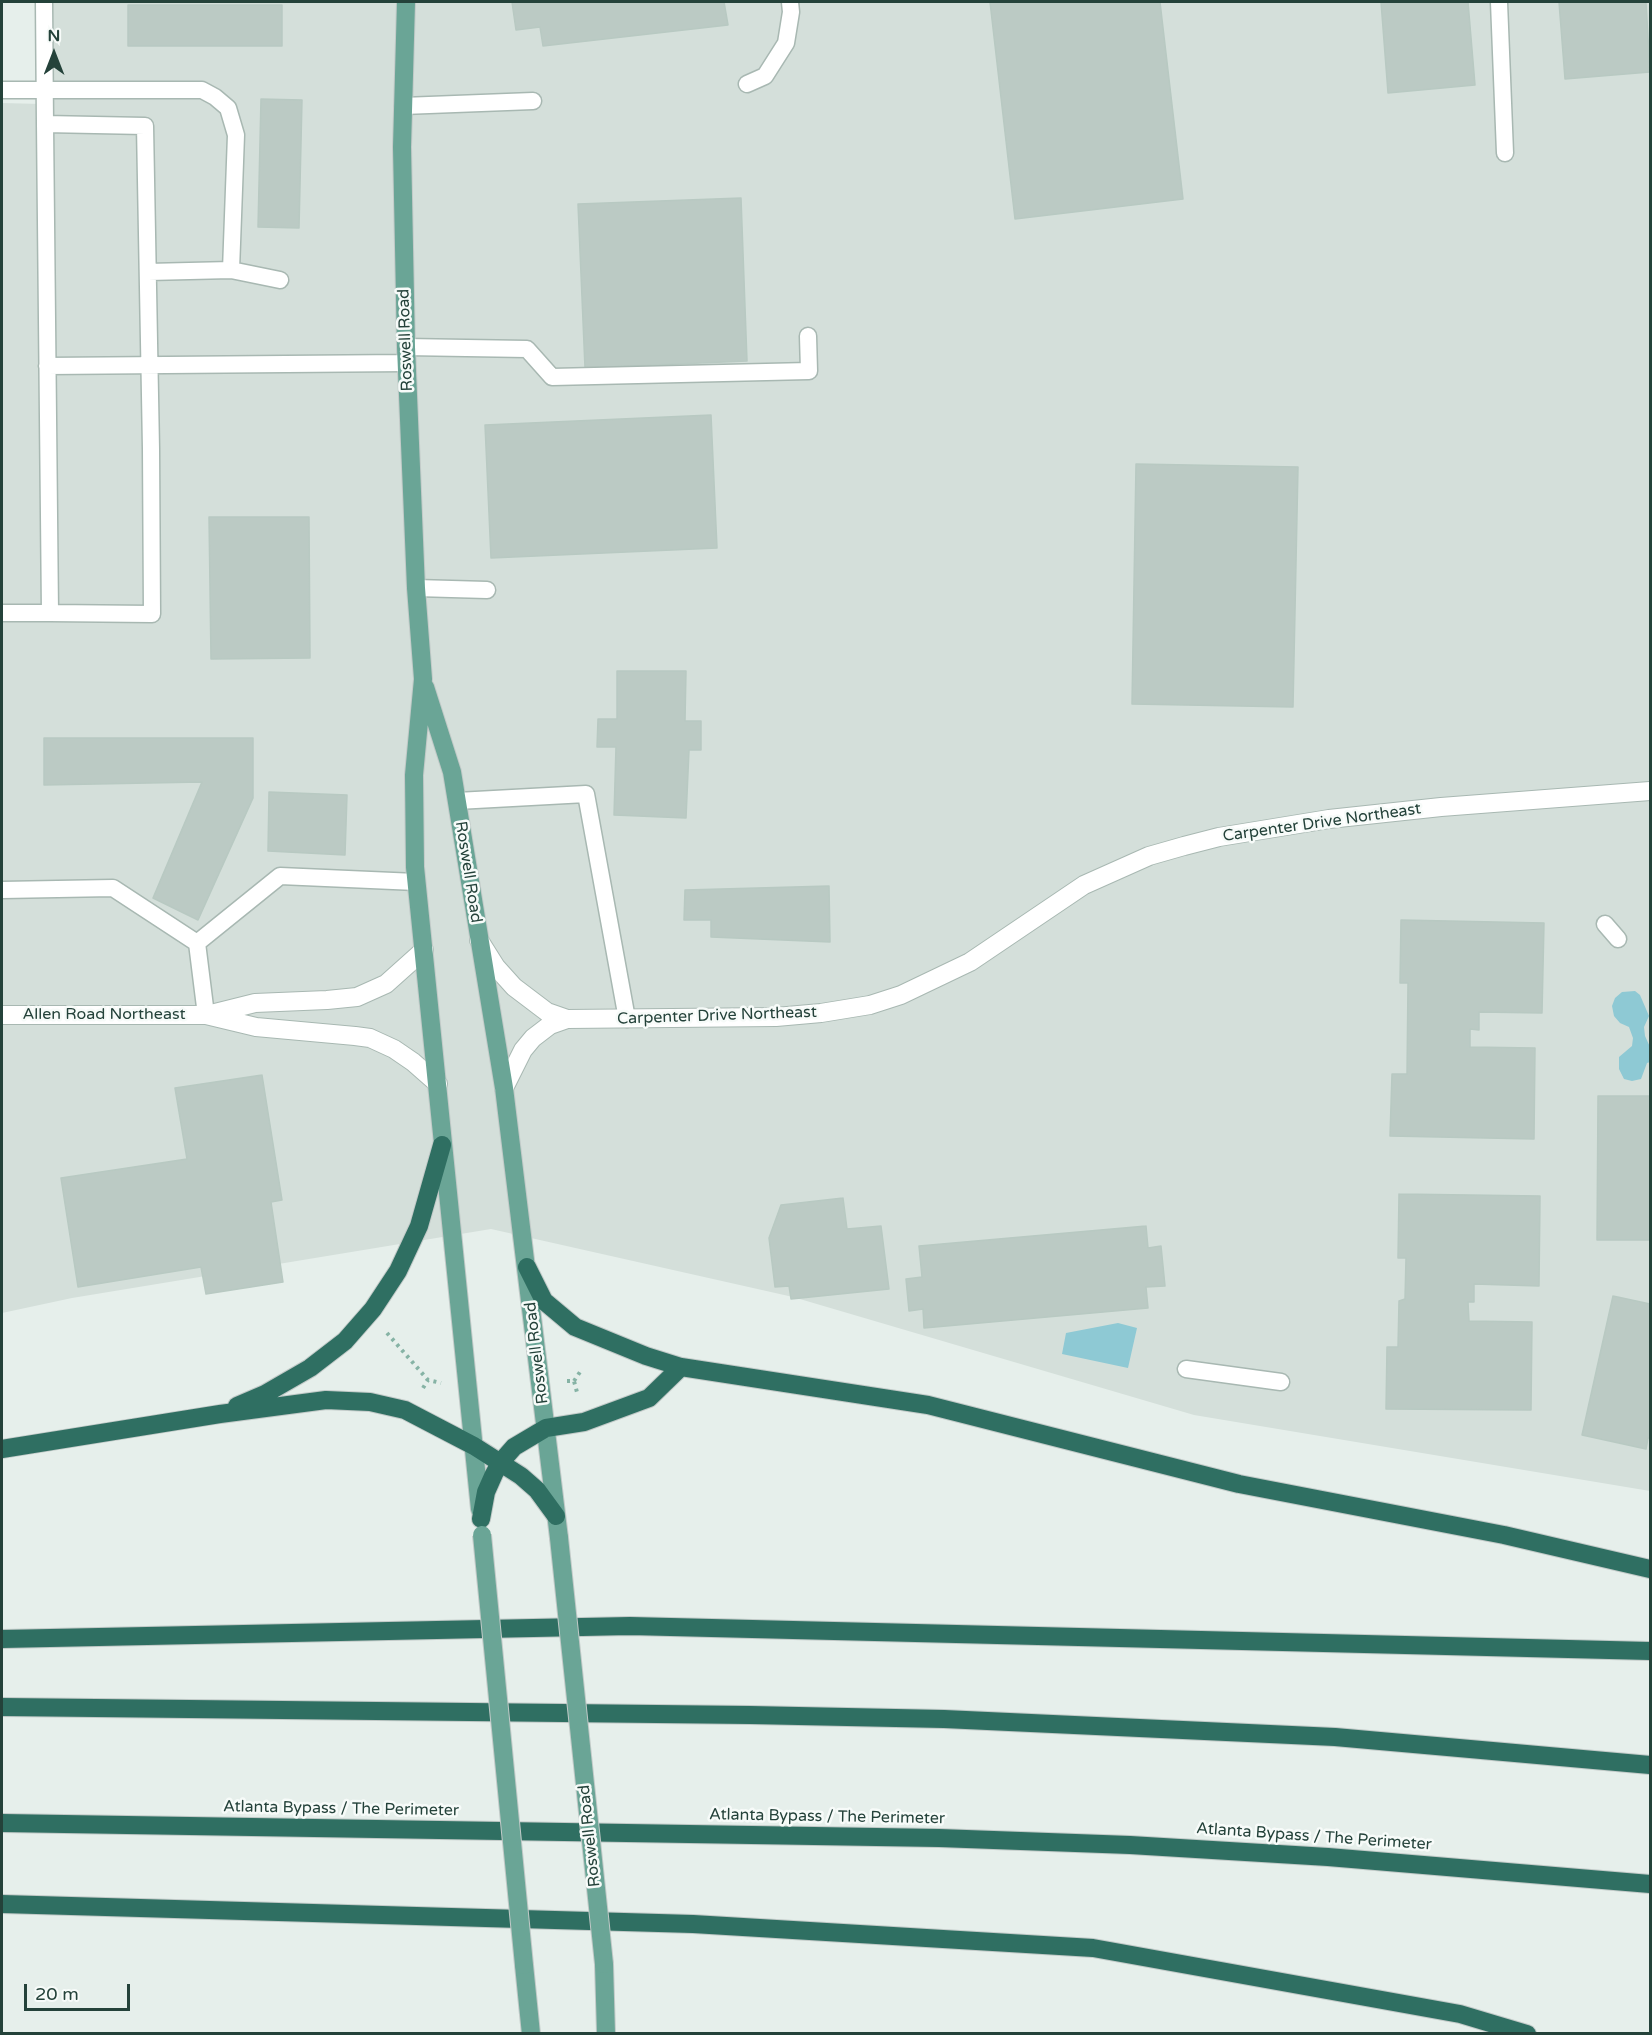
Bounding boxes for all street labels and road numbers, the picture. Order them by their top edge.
street label: Roswell Road [395,288,417,392]
street label: Carpenter Drive Northeast [1222,800,1422,846]
street label: Roswell Road [450,820,486,924]
street label: Carpenter Drive Northeast [617,1003,817,1029]
street label: Allen Road Northeast [22,1005,186,1025]
street label: Roswell Road [521,1301,553,1405]
street label: Roswell Road [575,1784,605,1888]
street label: Atlanta Bypass / The Perimeter [223,1797,459,1821]
street label: Atlanta Bypass / The Perimeter [709,1805,945,1829]
street label: Atlanta Bypass / The Perimeter [1196,1819,1432,1855]

